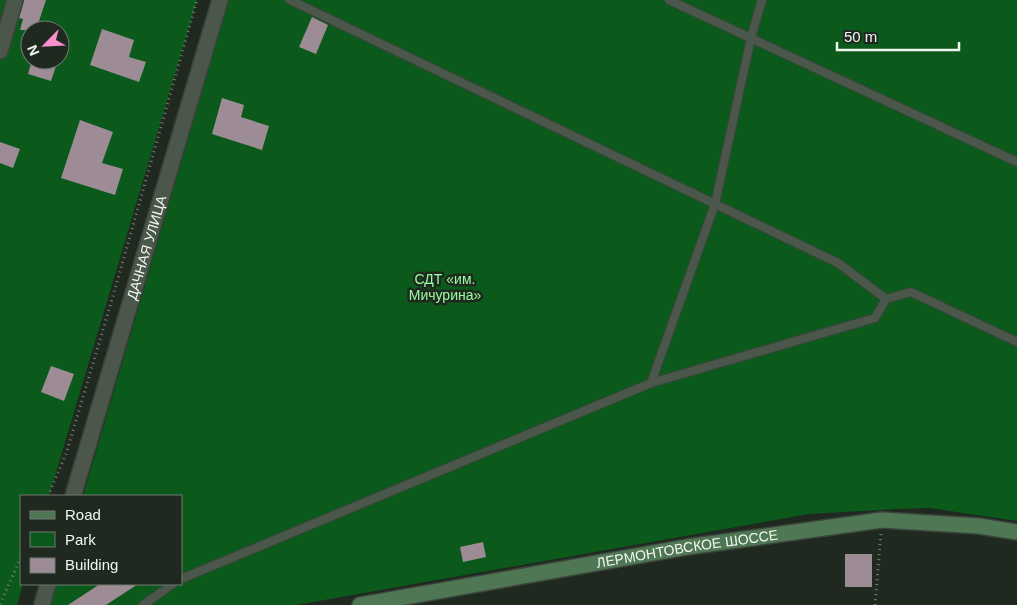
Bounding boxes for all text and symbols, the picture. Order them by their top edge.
north arrow [20,20,70,70]
scale bar [837,20,960,52]
text: 50 m [844,28,877,45]
text: N [24,42,42,58]
street label: ДАЧНАЯ УЛИЦА [124,193,170,302]
park label: СДТ «им. Мичурина» [409,271,481,303]
legend [20,495,182,585]
text: Road [65,506,101,523]
street label: ЛЕРМОНТОВСКОЕ ШОССЕ [595,526,779,571]
text: Park [65,531,96,548]
text: Building [65,556,118,573]

